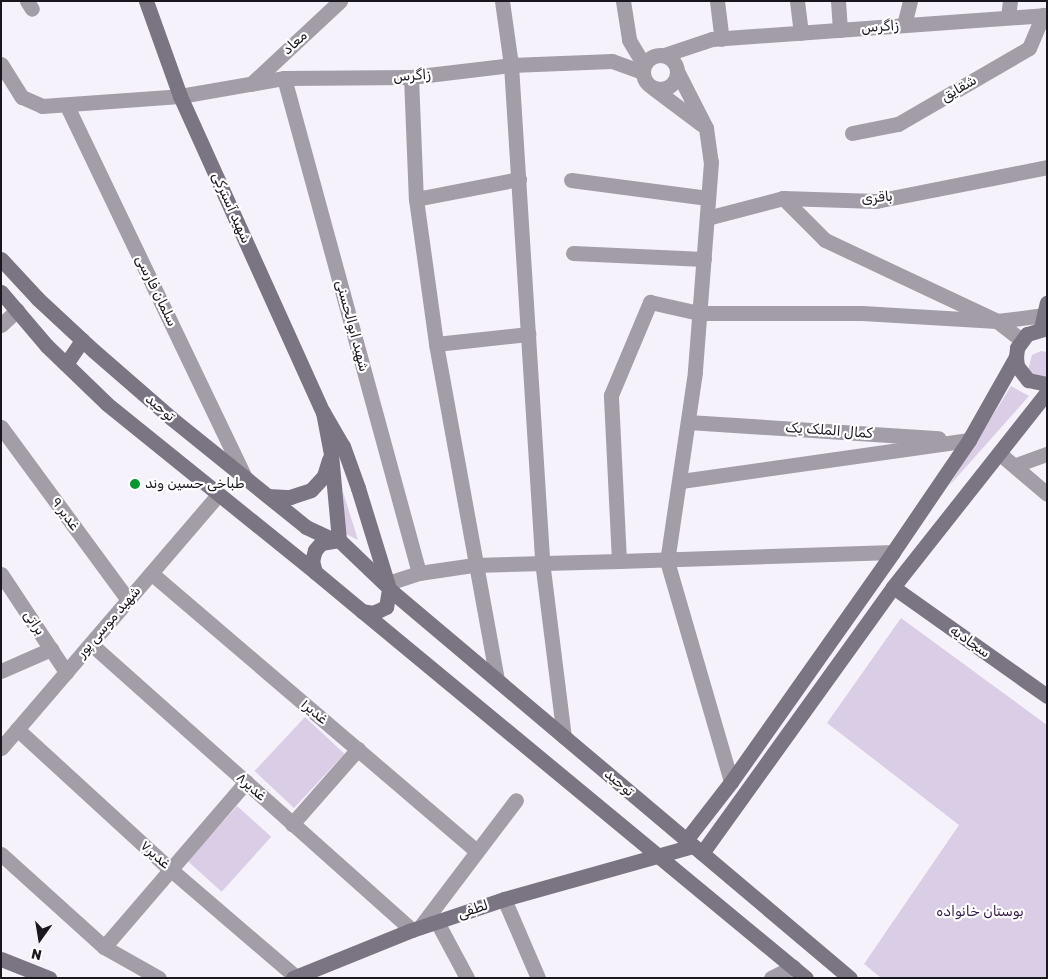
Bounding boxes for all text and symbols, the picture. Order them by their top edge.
street label: زاگرس [861,17,899,37]
street label: معاد [279,27,311,59]
street label: زاگرس [393,66,431,86]
street label: شقایق [938,72,980,106]
street label: شهید آسترکی [208,170,254,246]
street label: باقری [861,188,893,208]
street label: سلمان فارسی [131,253,181,329]
street label: شهید ابوالحسنی [332,278,372,374]
street label: توحید [142,391,178,425]
street label: کمال الملک یک [785,420,873,442]
place label: طباخی حسین وند [145,476,245,492]
marker: طباخی حسین وند [129,478,141,490]
street label: غدیر ۹ [47,494,83,534]
street label: شهید موسی پور [73,583,145,661]
street label: براتی [20,607,48,639]
street label: سجادیه [947,622,993,662]
street label: غدیر۱ [297,696,331,728]
street label: توحید [601,766,637,800]
street label: غدیر۸ [233,769,269,805]
street label: غدیر۷ [137,837,173,873]
street label: لطفی [455,897,491,923]
park label: بوستان خانواده [936,904,1024,920]
north arrow [15,914,65,964]
text: N [30,945,43,964]

